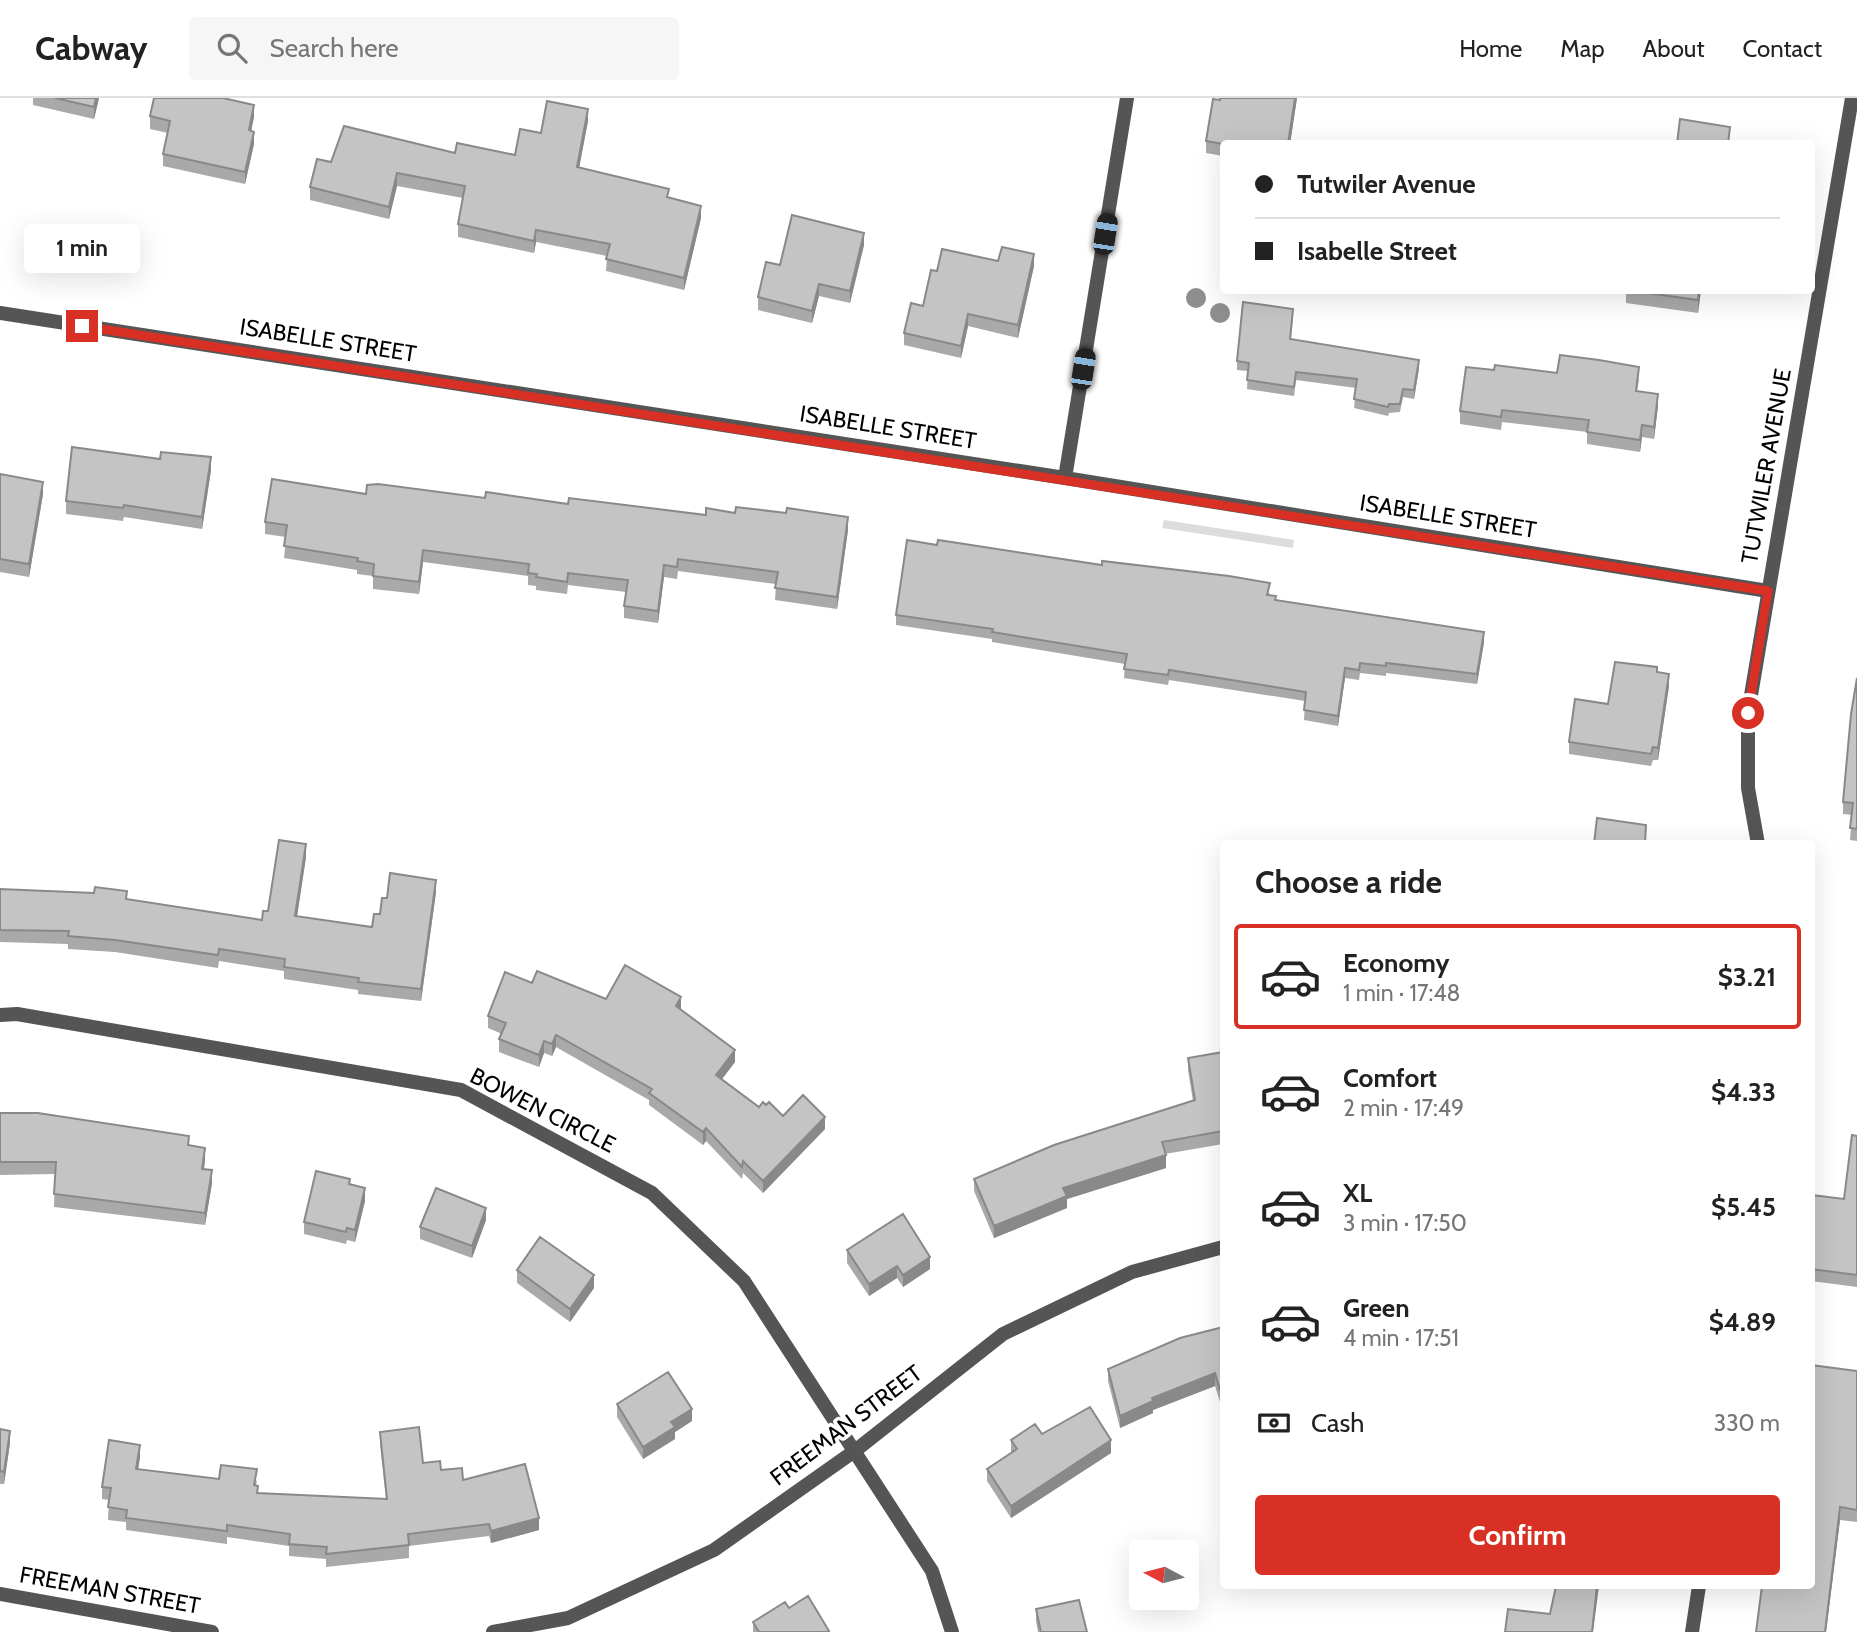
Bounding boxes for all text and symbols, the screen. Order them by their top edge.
search box [189,17,679,80]
text: Cabway [35,28,147,68]
icon: search [213,29,251,67]
text: Search here [269,32,399,64]
text: Home [1459,34,1522,63]
text: Map [1560,34,1605,63]
text: About [1643,34,1705,63]
text: Contact [1743,34,1822,63]
text: Tutwiler Avenue [1297,168,1476,200]
car [1092,212,1119,256]
callout: 1 min [24,224,140,274]
text: 1 min [56,234,108,262]
text: Isabelle Street [1297,235,1457,267]
route end [66,310,98,342]
street label: ISABELLE STREET [238,312,418,368]
car [1070,347,1097,391]
street label: TUTWILER AVENUE [1735,366,1797,566]
street label: ISABELLE STREET [798,399,978,455]
street label: ISABELLE STREET [1358,488,1538,544]
route start [1732,697,1764,729]
text: Choose a ride [1255,862,1442,901]
icon: car [1259,945,1322,1008]
text: Economy [1343,947,1449,979]
text: $3.21 [1718,961,1776,993]
text: 1 min · 17:48 [1343,979,1460,1007]
icon: car [1259,1060,1322,1123]
street label: BOWEN CIRCLE [466,1061,620,1159]
text: Comfort [1343,1062,1437,1094]
text: $4.33 [1711,1076,1776,1108]
text: 2 min · 17:49 [1343,1094,1464,1122]
icon: car [1259,1175,1322,1238]
text: XL [1343,1177,1372,1209]
text: $5.45 [1711,1191,1776,1223]
text: 3 min · 17:50 [1343,1209,1467,1237]
icon: car [1259,1290,1322,1353]
text: Green [1343,1292,1410,1324]
text: $4.89 [1709,1306,1776,1338]
text: 4 min · 17:51 [1343,1324,1459,1352]
street label: FREEMAN STREET [765,1359,927,1491]
icon: cash [1255,1404,1293,1442]
text: Cash [1311,1407,1364,1439]
text: 330 m [1714,1409,1780,1437]
button: Confirm [1255,1495,1780,1575]
north arrow [1129,1540,1199,1610]
map controls [1129,1540,1199,1610]
street label: FREEMAN STREET [18,1560,202,1620]

